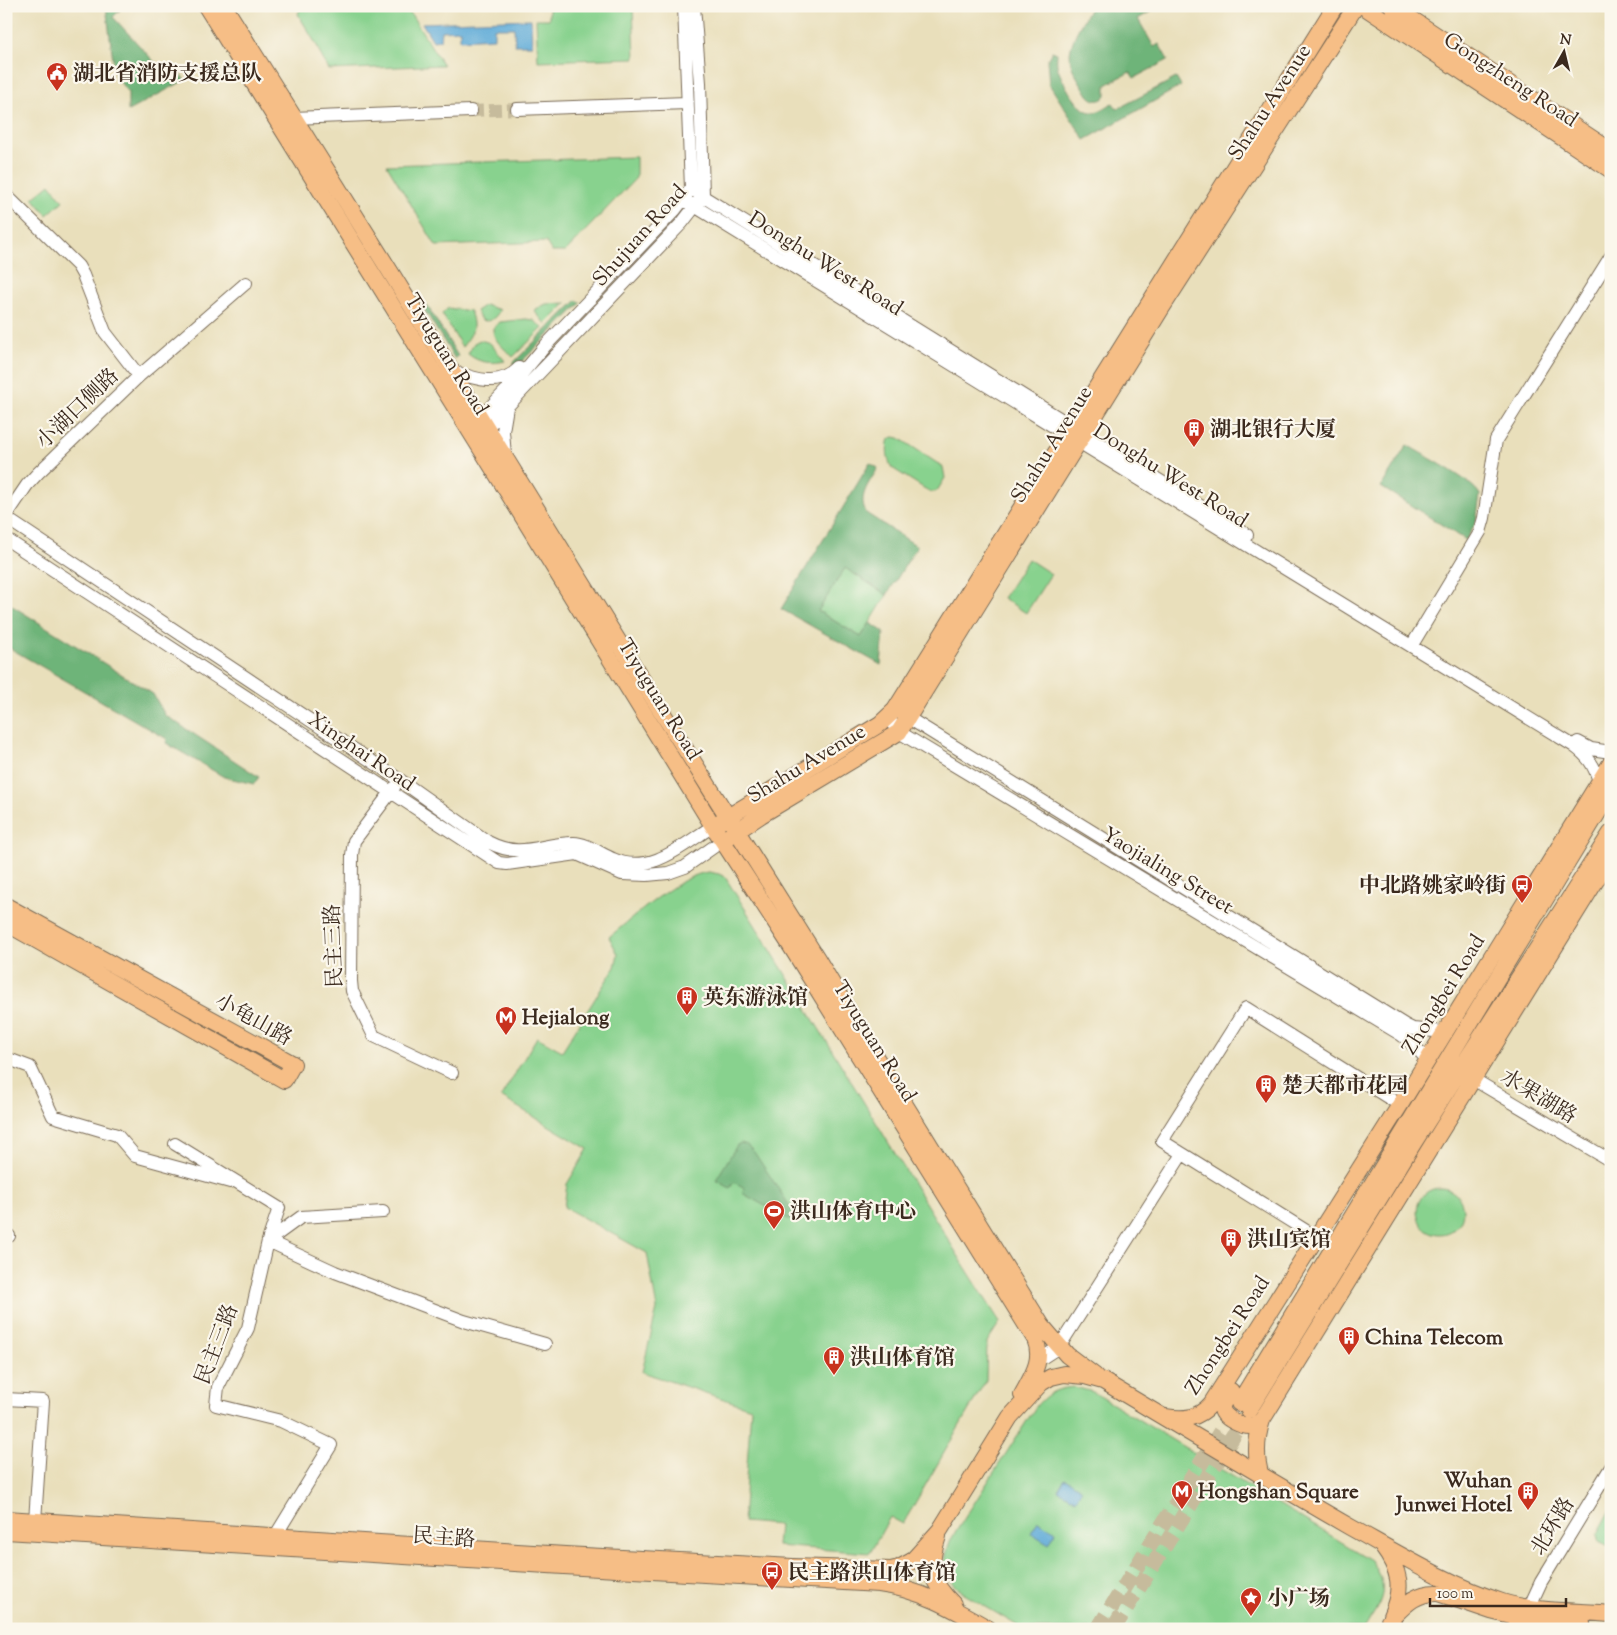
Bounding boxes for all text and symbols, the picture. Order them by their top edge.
street label: Gongzheng Road [1437,26,1583,136]
north arrow [1540,28,1590,78]
text: N [1559,30,1572,52]
street label: Shahu Avenue [1222,39,1320,167]
place label: 湖北省消防支援总队 [73,60,262,90]
public building icon: 湖北省消防支援总队 [45,61,69,92]
street label: Shujuan Road [586,178,695,294]
street label: Donghu West Road [742,205,908,324]
street label: Tiyuguan Road [396,288,495,422]
street label: 小湖口侧路 [30,362,127,457]
street label: Shahu Avenue [1005,381,1101,510]
place label: 湖北银行大厦 [1210,416,1336,446]
street label: Donghu West Road [1087,417,1253,536]
building icon: 湖北银行大厦 [1182,417,1206,448]
street label: Tiyuguan Road [609,633,708,767]
street label: Xinghai Road [301,706,421,800]
street label: Shahu Avenue [742,718,872,812]
street label: Yaojialing Street [1096,821,1238,923]
place label: 中北路姚家岭街 [1359,872,1506,902]
bus stop icon: 中北路姚家岭街 [1510,873,1534,904]
street label: 民主三路 [319,903,351,988]
street label: Zhongbei Road [1396,929,1494,1061]
street label: Tiyuguan Road [824,975,923,1109]
place label: 英东游泳馆 [703,984,808,1014]
building icon: 英东游泳馆 [675,985,699,1016]
street label: 小龟山路 [209,987,297,1054]
place label: Hejialong [522,1004,610,1034]
metro station icon: Hejialong [494,1005,518,1036]
street label: 水果湖路 [1494,1063,1582,1132]
place label: 楚天都市花园 [1282,1072,1408,1102]
building icon: 楚天都市花园 [1254,1073,1278,1104]
place label: 洪山体育中心 [790,1198,916,1228]
sports icon: 洪山体育中心 [762,1199,786,1230]
place label: 洪山宾馆 [1247,1226,1331,1256]
building icon: 洪山宾馆 [1219,1227,1243,1258]
street label: Zhongbei Road [1179,1271,1279,1402]
street label: 民主三路 [189,1300,247,1389]
place label: China Telecom [1365,1324,1504,1354]
building icon: China Telecom [1337,1325,1361,1356]
place label: 洪山体育馆 [850,1344,955,1374]
building icon: 洪山体育馆 [822,1345,846,1376]
place label: Wuhan Junwei Hotel [1394,1467,1513,1521]
place label: Hongshan Square [1198,1478,1359,1508]
metro station icon: Hongshan Square [1170,1479,1194,1510]
building icon: Wuhan Junwei Hotel [1516,1480,1540,1511]
street label: 北环路 [1525,1492,1583,1562]
street label: 民主路 [411,1522,476,1556]
place label: 民主路洪山体育馆 [788,1559,956,1589]
bus stop icon: 民主路洪山体育馆 [760,1560,784,1591]
scale bar [1430,1575,1566,1607]
text: 100 m [1437,1584,1474,1605]
place label: 小广场 [1267,1585,1330,1615]
place icon: 小广场 [1239,1586,1263,1617]

